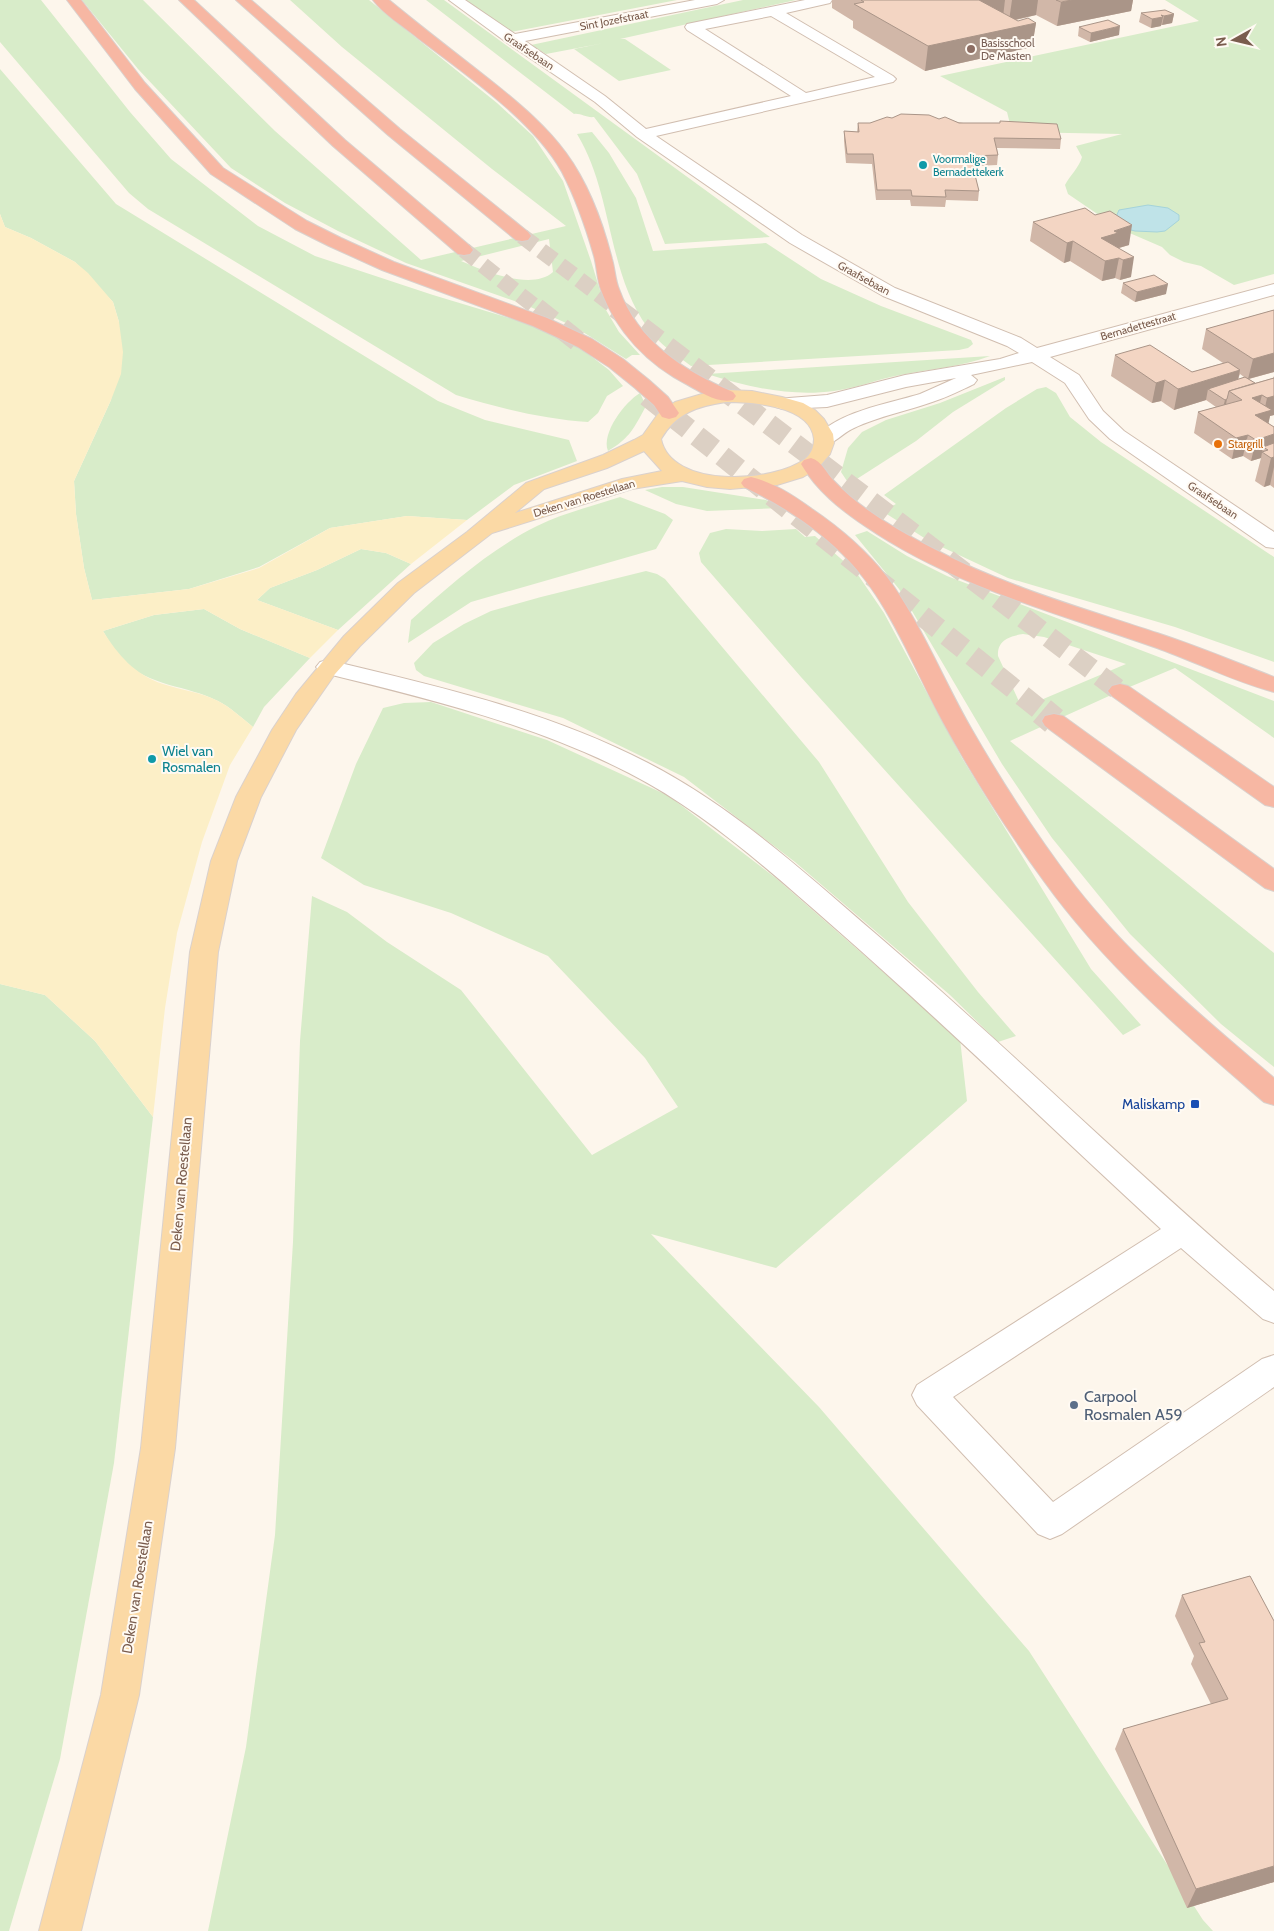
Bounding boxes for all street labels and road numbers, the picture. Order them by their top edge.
street label: Sint Jozefstraat [578,6,650,34]
street label: Graafsebaan [501,29,557,73]
street label: Graafsebaan [835,258,893,298]
street label: Bernadettestraat [1099,308,1178,343]
street label: Deken van Roestellaan [531,476,637,520]
street label: Graafsebaan [1185,478,1241,522]
street label: Deken van Roestellaan [166,1116,196,1252]
street label: Deken van Roestellaan [118,1519,156,1655]

